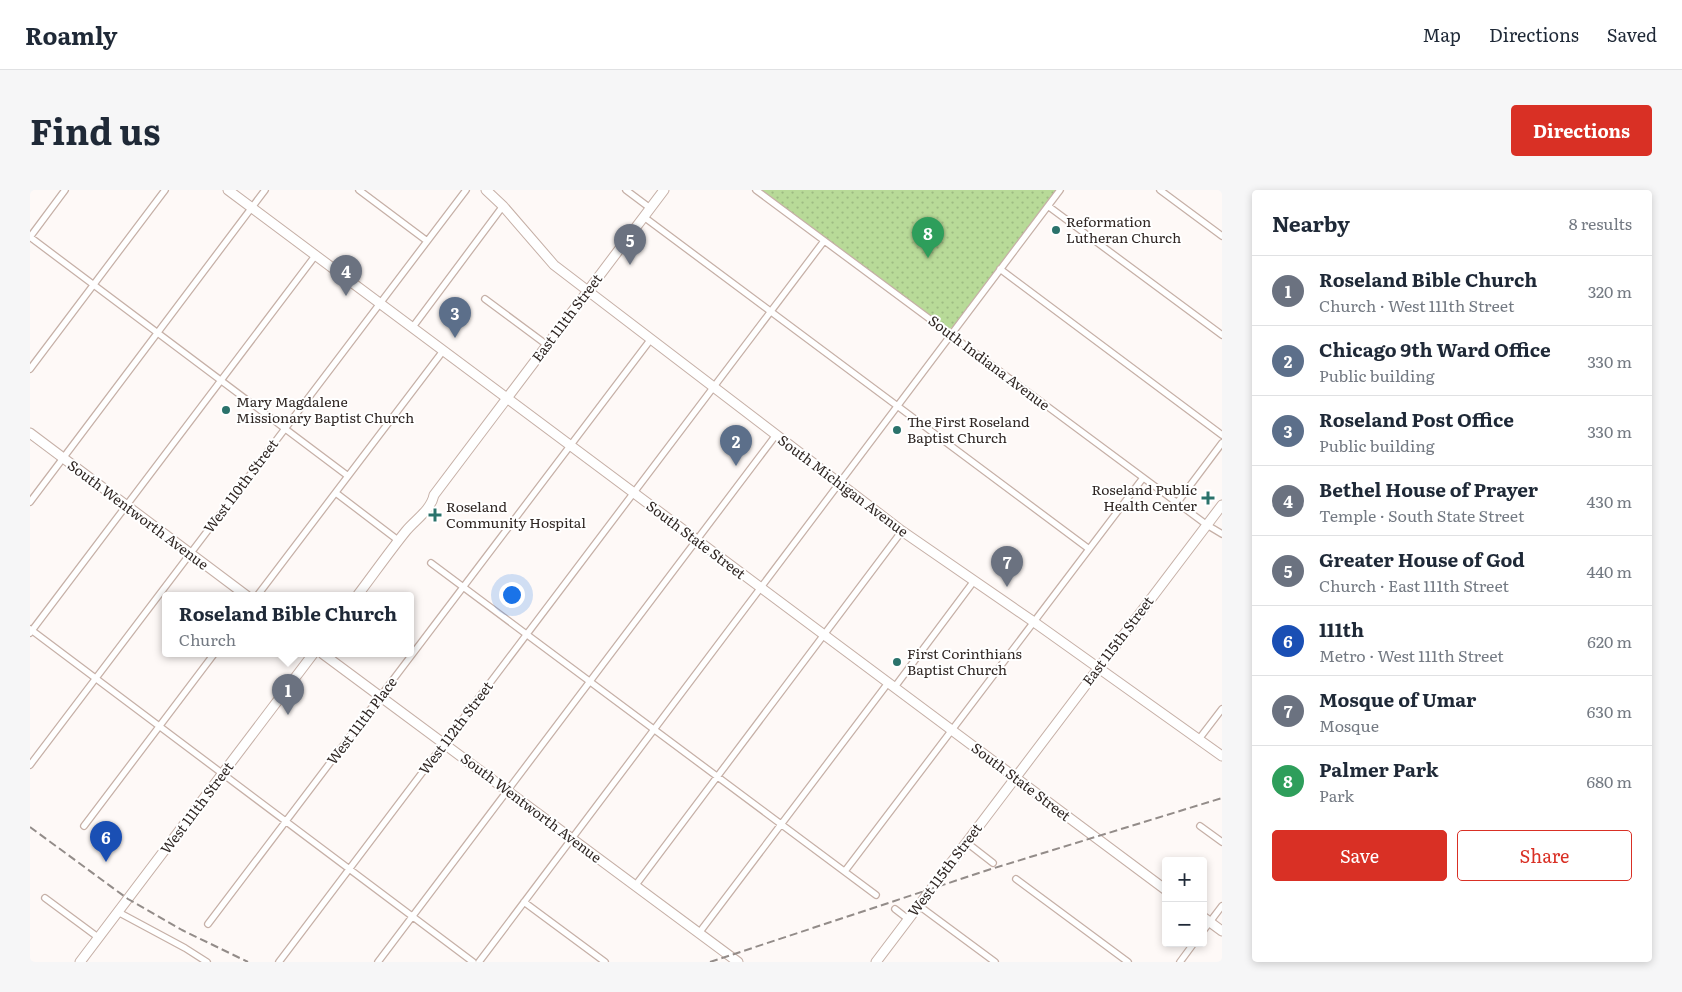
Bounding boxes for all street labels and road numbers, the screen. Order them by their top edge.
street label: East 111th Street [526,269,606,366]
street label: South Indiana Avenue [925,310,1054,414]
street label: South Michigan Avenue [774,430,913,541]
street label: West 110th Street [198,434,282,537]
street label: South Wentworth Avenue [64,455,213,574]
street label: South State Street [643,495,751,583]
street label: East 115th Street [1077,591,1158,689]
street label: West 111th Place [322,672,401,768]
street label: West 112th Street [414,676,497,778]
street label: South State Street [968,737,1076,825]
street label: South Wentworth Avenue [457,748,606,867]
street label: West 111th Street [155,757,238,858]
street label: West 115th Street [903,818,986,920]

